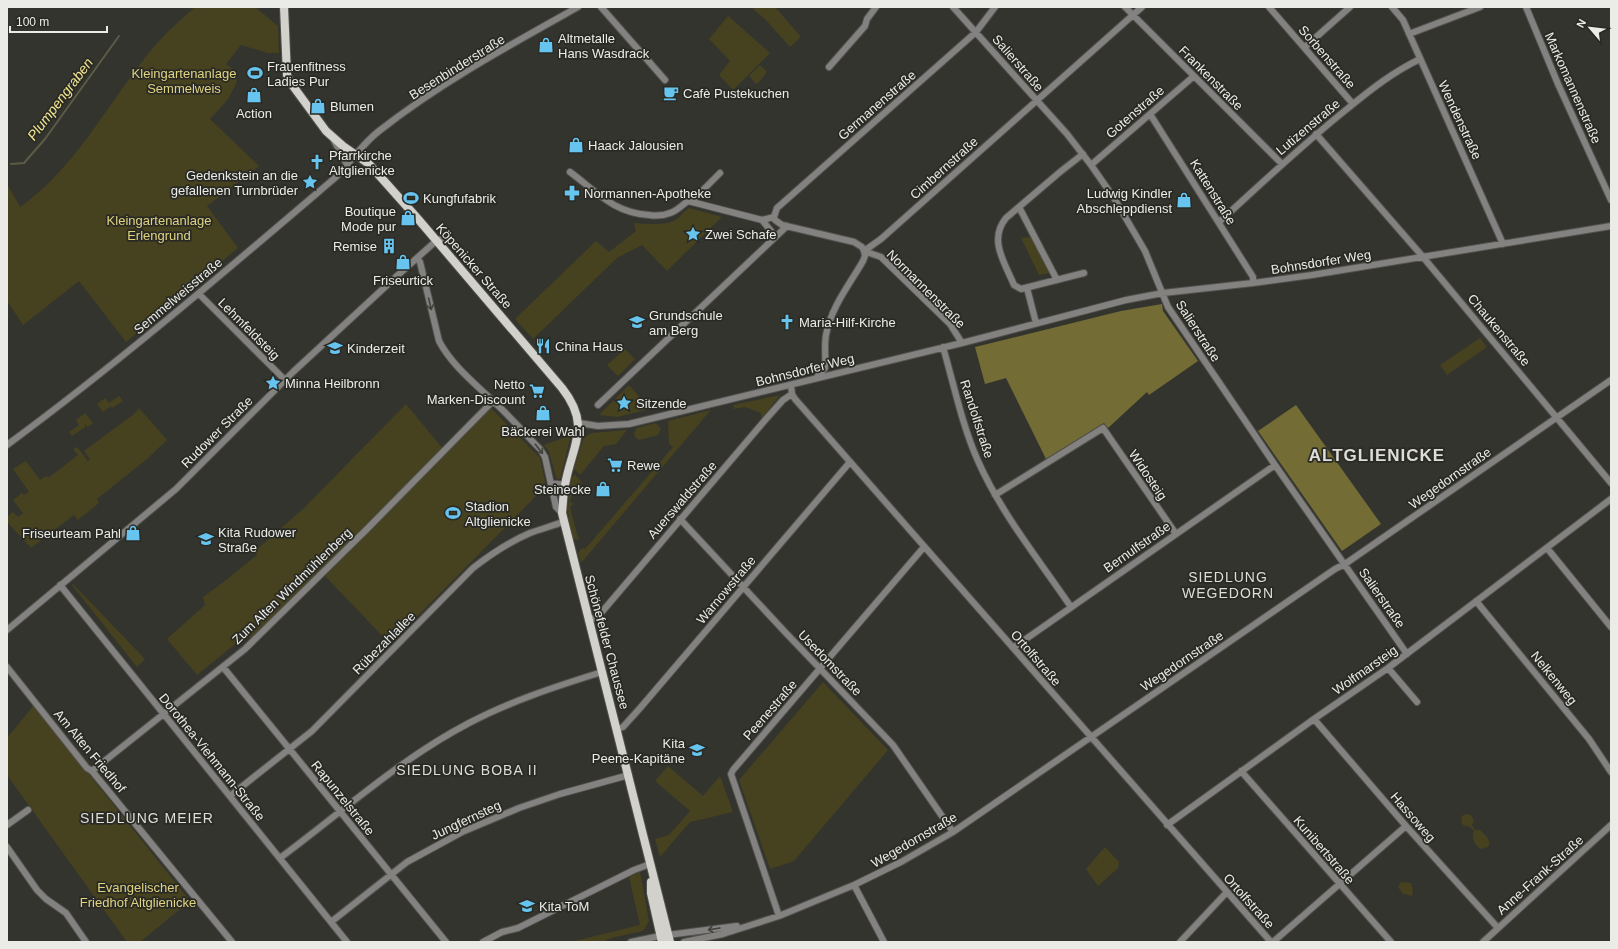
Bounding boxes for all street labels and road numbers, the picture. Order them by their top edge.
street label: Sorbenstraße [1296,22,1358,92]
street label: Markomannenstraße [1542,30,1604,146]
street label: Besenbinderstraße [406,32,508,102]
street label: Salierstraße [989,32,1047,94]
street label: Frankenstraße [1176,43,1246,113]
street label: Germanenstraße [835,67,919,143]
street label: Wendenstraße [1435,78,1485,162]
street label: Gotenstraße [1103,83,1167,141]
street label: Lutizenstraße [1273,96,1343,158]
street label: Cimbernstraße [907,134,981,202]
street label: Kattenstraße [1187,156,1239,228]
street label: Köpenicker Straße [433,220,515,312]
street label: Normannenstraße [884,247,968,331]
street label: Bohnsdorfer Weg [1270,247,1372,277]
street label: Semmelweisstraße [131,255,225,337]
street label: Chaukenstraße [1465,291,1533,369]
street label: Lehmfeldsteig [215,295,283,363]
street label: Salierstraße [1173,298,1223,364]
street label: Bohnsdorfer Weg [754,351,856,389]
street label: Randolfstraße [957,378,997,460]
street label: Rudower Straße [178,393,256,471]
street label: Wegedornstraße [1406,444,1494,512]
street label: Widosteig [1126,447,1170,503]
street label: Auerswaldstraße [644,458,720,542]
street label: Bernulfstraße [1101,518,1173,576]
street label: Zum Alten Windmühlenberg [229,525,355,647]
street label: Warnowstraße [693,553,759,627]
street label: Salierstraße [1356,565,1408,631]
street label: Schönefelder Chaussee [582,573,632,711]
street label: Rübezahlallee [350,609,418,677]
street label: Usedomstraße [795,627,865,699]
street label: Ortolfstraße [1008,627,1064,689]
street label: Wegedornstraße [1138,628,1226,694]
street label: Wolfmarsteig [1330,642,1400,698]
street label: Nelkenweg [1528,648,1580,708]
street label: Peenestraße [740,677,800,743]
street label: Dorothea-Viehmann-Straße [156,690,268,824]
street label: Am Alten Friedhof [51,707,129,796]
street label: Rapunzelstraße [308,758,378,838]
street label: Hassoweg [1387,789,1439,845]
street label: Jungfernsteg [429,797,503,843]
street label: Wegedornstraße [868,809,960,871]
street label: Kunibertstraße [1290,813,1358,887]
street label: Anne-Frank-Straße [1494,832,1586,918]
street label: Ortolfstraße [1220,870,1278,932]

